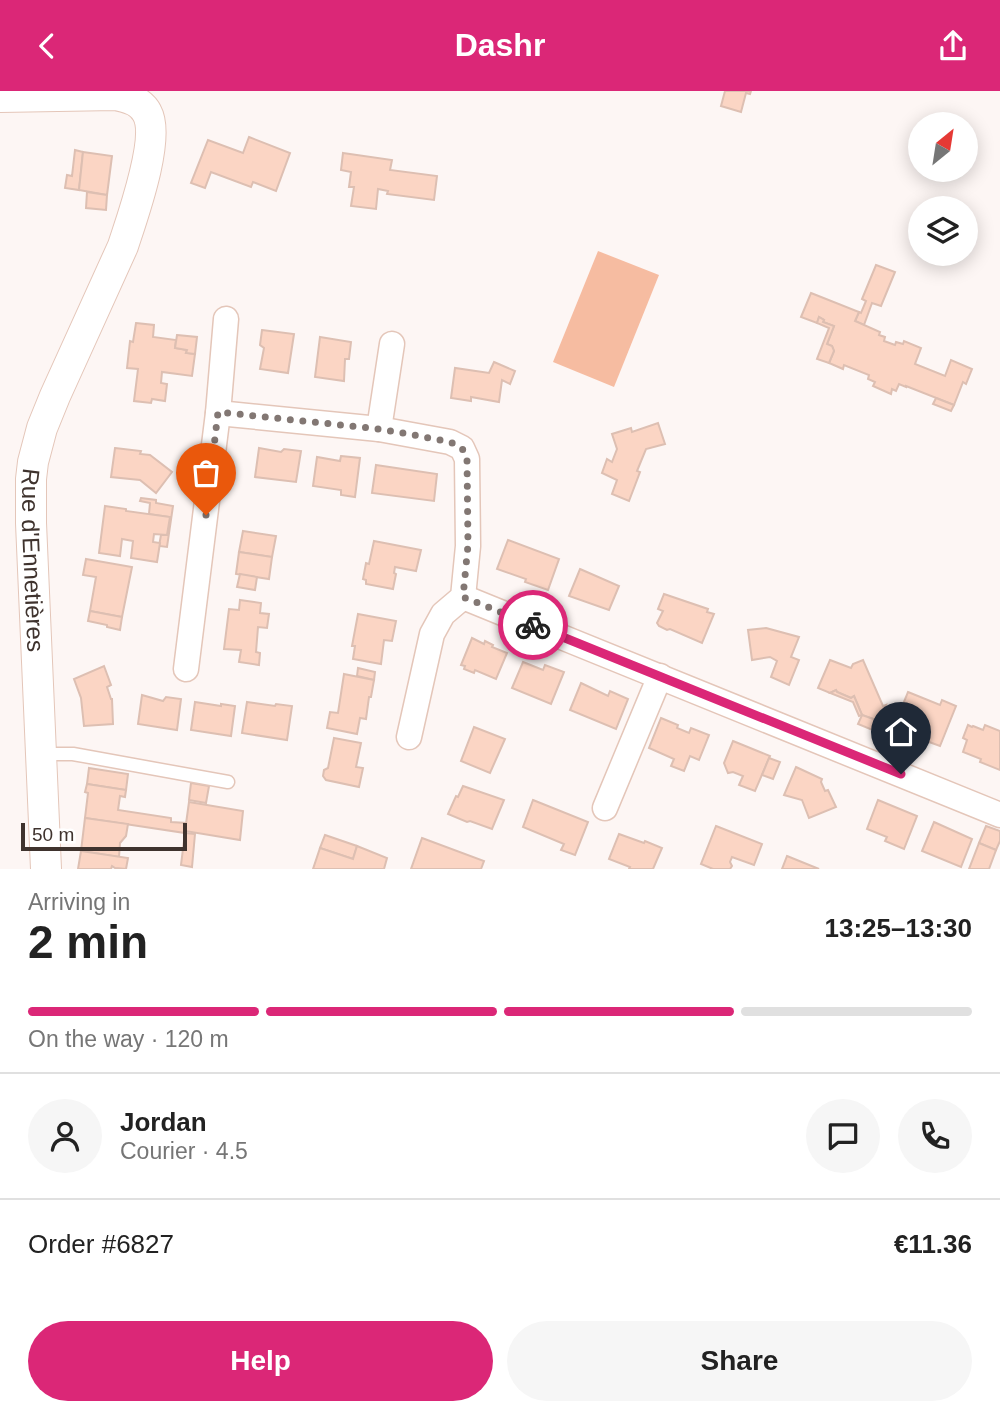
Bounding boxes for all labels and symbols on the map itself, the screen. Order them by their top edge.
north arrow [908,112,978,182]
pin [176,443,236,515]
street label: Rue d'Ennetières [17,467,50,652]
courier [498,590,568,660]
pin [871,702,931,774]
scale bar [21,820,187,852]

